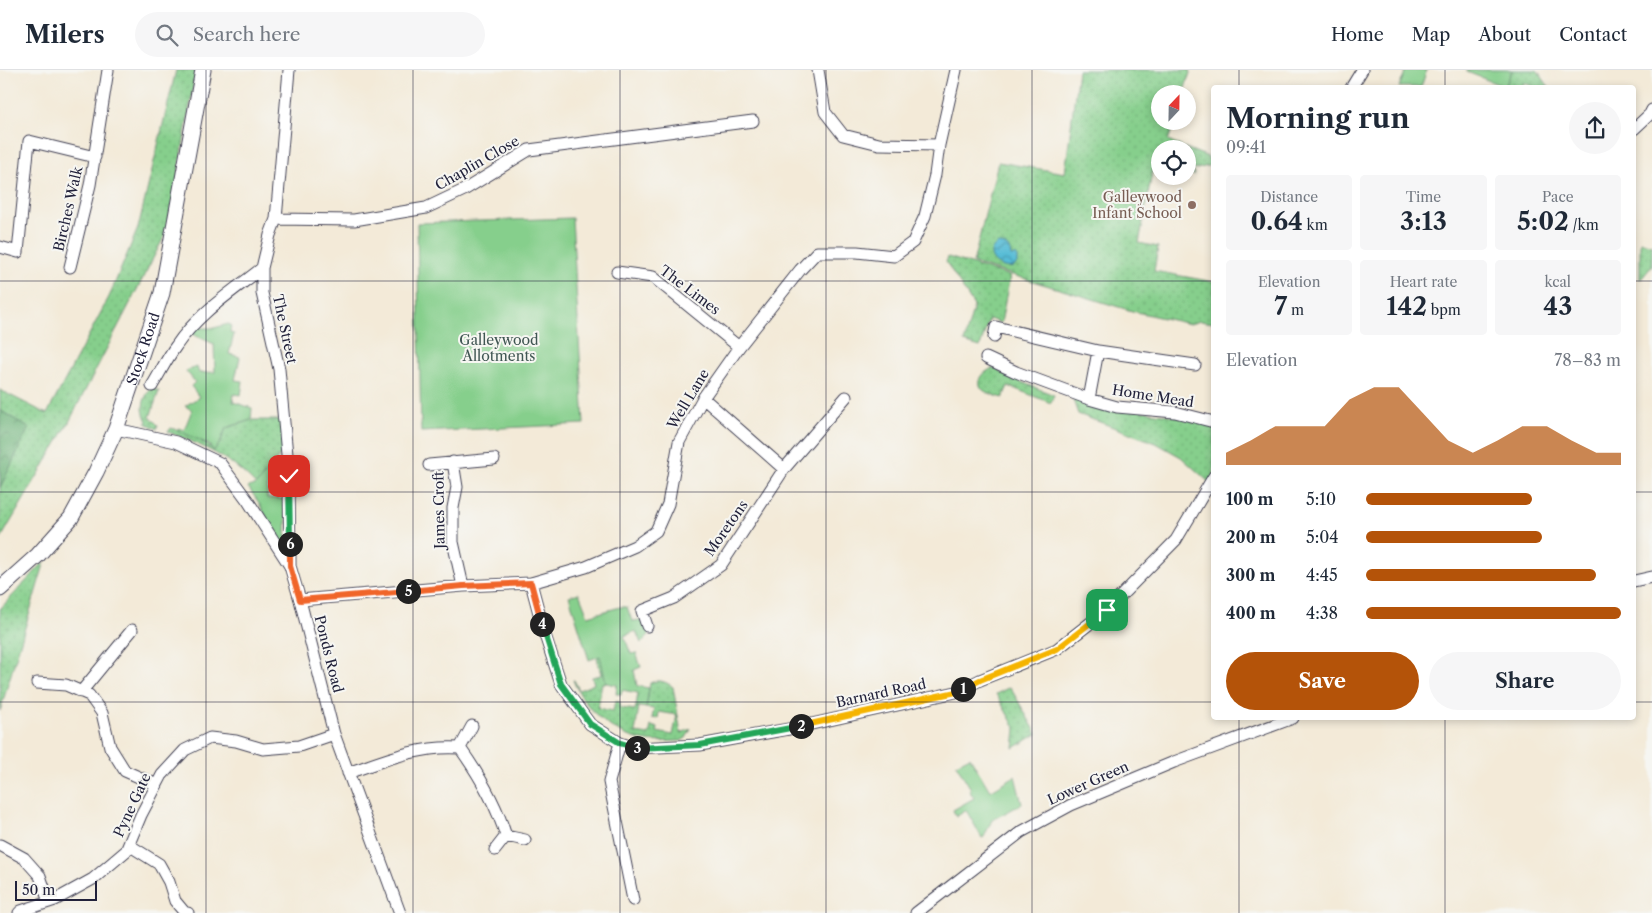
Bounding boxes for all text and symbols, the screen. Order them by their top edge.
search box [135,12,485,57]
text: Milers [25,20,105,49]
icon: search [153,21,181,49]
text: Search here [193,23,300,46]
text: Home [1331,24,1384,46]
text: Map [1412,24,1450,46]
text: About [1478,24,1531,46]
text: Contact [1559,24,1627,46]
north arrow [1151,85,1196,130]
map controls [1151,85,1196,185]
text: Morning run [1226,101,1410,135]
button: share [1569,102,1621,154]
street label: Chaplin Close [432,132,522,194]
text: 09:41 [1226,137,1266,157]
button: locate [1151,140,1196,185]
street label: Birches Walk [49,164,87,253]
place label: Galleywood Infant School [1092,188,1182,222]
text: Distance [1260,188,1318,206]
text: Time [1406,188,1441,206]
text: Pace [1542,188,1574,206]
marker: Galleywood Infant School [1186,199,1198,211]
text: 0.64 [1251,206,1303,237]
text: 3:13 [1400,206,1447,237]
text: 5:02 [1517,206,1569,237]
text: km [1303,216,1328,234]
text: /km [1569,216,1599,234]
street label: The Limes [656,261,724,319]
text: Elevation [1258,273,1320,291]
text: Heart rate [1390,273,1457,291]
text: kcal [1545,273,1571,291]
text: 7 [1274,291,1287,322]
text: 142 [1386,291,1427,322]
text: 43 [1543,291,1572,322]
street label: The Street [269,293,301,365]
text: m [1287,301,1304,319]
text: bpm [1427,301,1461,319]
street label: Stock Road [123,310,164,387]
park label: Galleywood Allotments [459,331,539,365]
text: Elevation [1226,350,1297,370]
text: 78–83 m [1554,350,1621,370]
street label: Well Lane [662,365,713,433]
street label: Home Mead [1111,381,1196,411]
pin [268,455,310,497]
icon: check [275,462,303,490]
street label: James Croft [429,471,449,551]
text: 100 m [1226,489,1273,509]
text: 5:10 [1306,489,1336,509]
street label: Moretons [700,496,752,560]
text: 200 m [1226,527,1276,547]
text: 5:04 [1306,527,1339,547]
pin: 6 [278,532,302,556]
text: 6 [286,535,295,553]
text: 300 m [1226,565,1275,585]
text: 4:45 [1306,565,1338,585]
pin: 5 [396,578,420,604]
text: 5 [405,582,412,600]
pin [1086,589,1128,631]
icon: arrive [1093,596,1121,624]
text: 400 m [1226,603,1276,623]
text: 4:38 [1306,603,1338,623]
pin: 4 [530,612,554,636]
street label: Ponds Road [311,613,347,695]
text: 4 [538,615,547,633]
button: Save [1226,652,1419,710]
button: Share [1429,652,1621,710]
street label: Barnard Road [834,675,928,711]
pin: 1 [950,676,976,702]
text: 1 [960,680,967,698]
pin: 2 [788,714,814,738]
text: 2 [797,717,806,735]
pin: 3 [624,736,650,760]
text: 3 [634,739,641,757]
street label: Lower Green [1045,757,1132,809]
street label: Pyne Gate [109,770,155,840]
scale bar [15,878,98,901]
text: 50 m [22,881,55,899]

